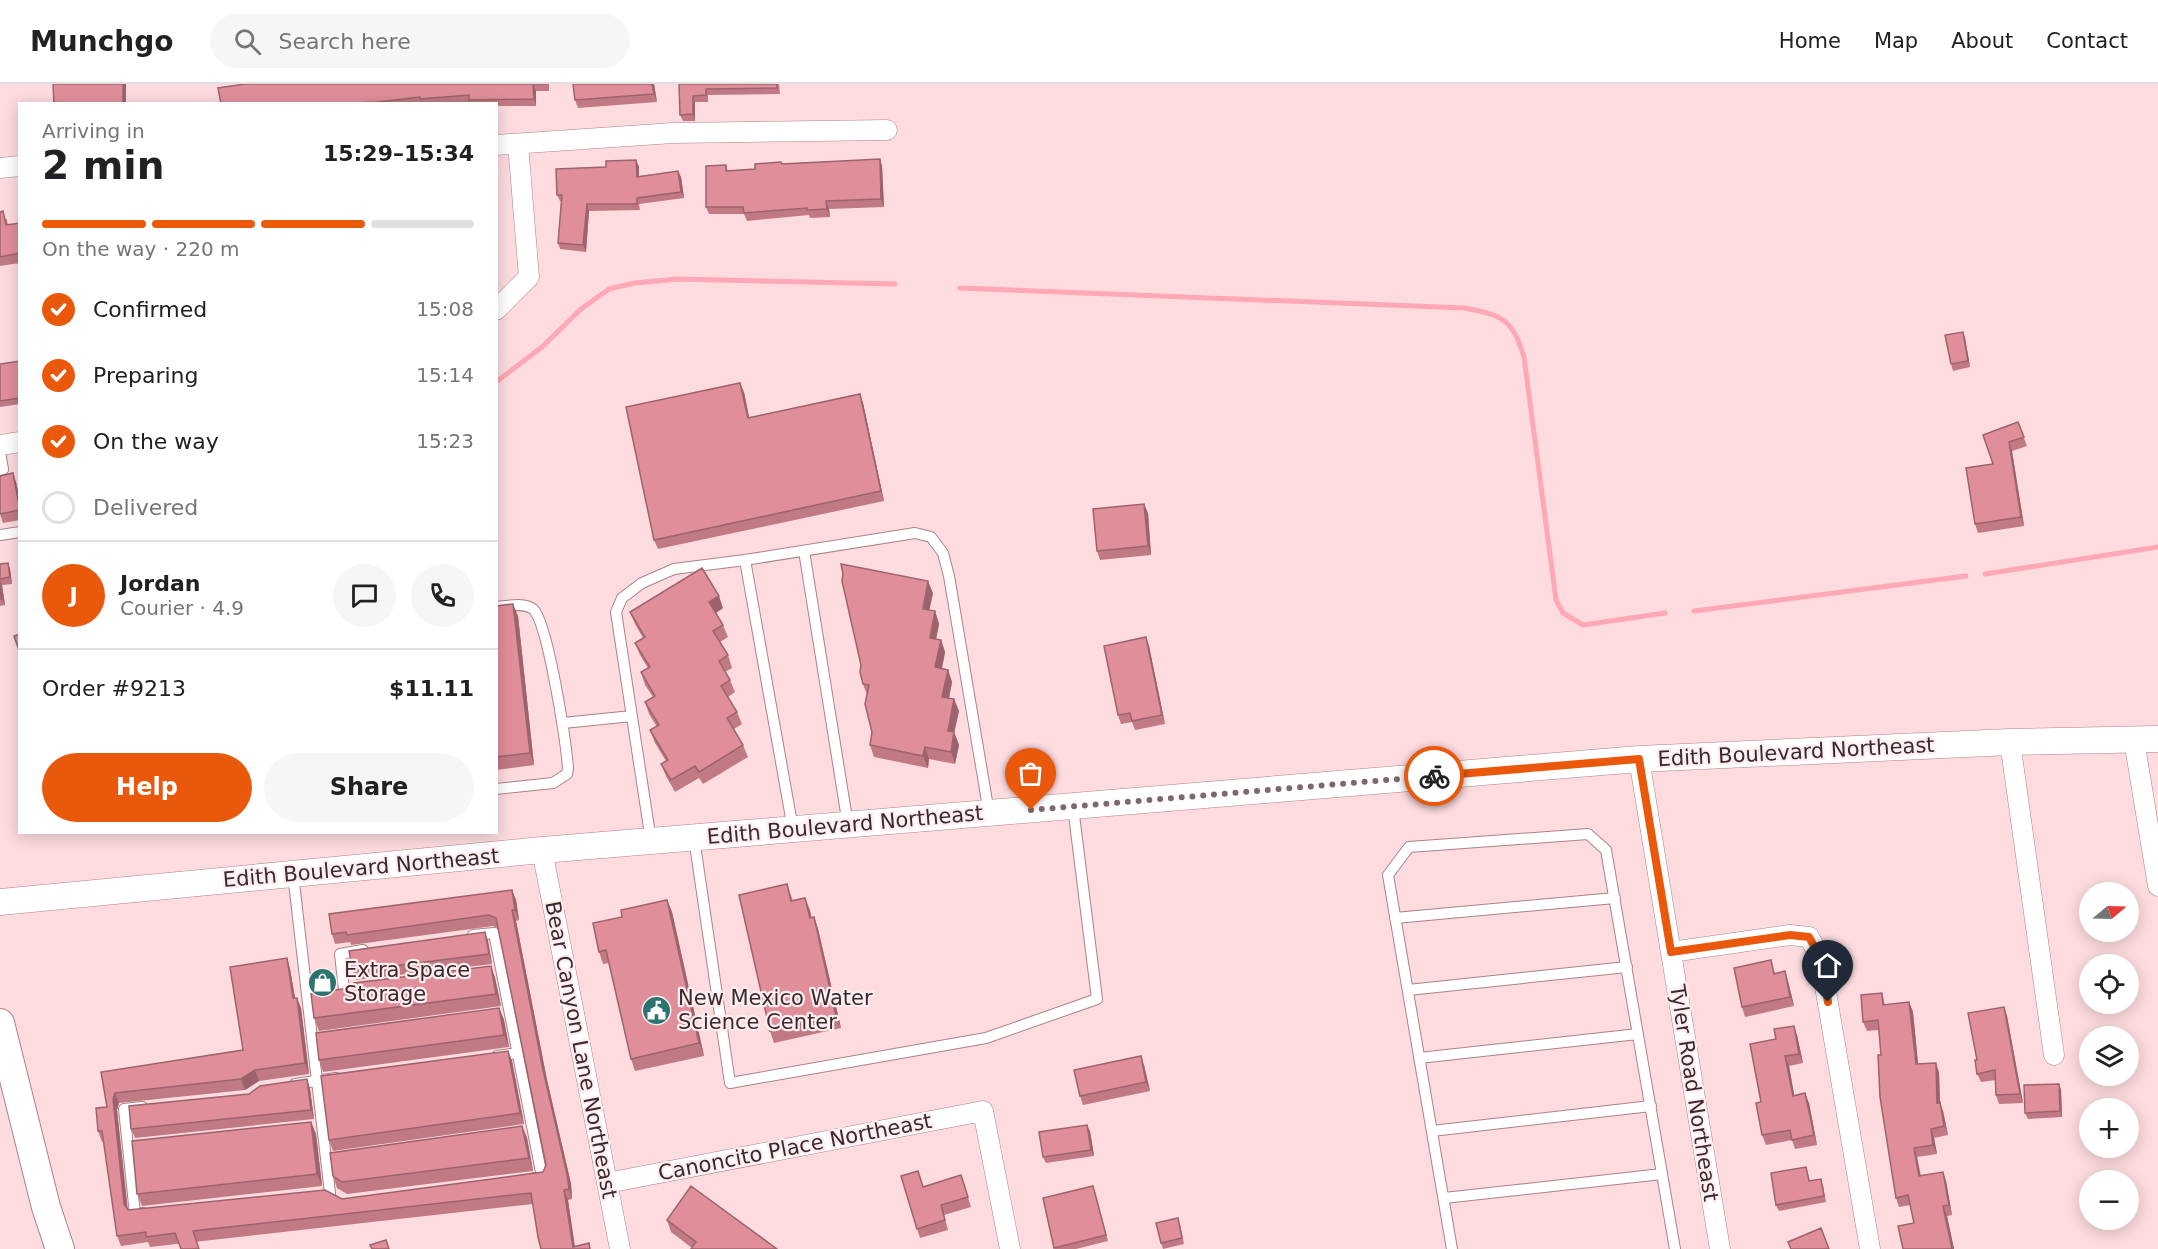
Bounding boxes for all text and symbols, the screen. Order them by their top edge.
search box [210,14,630,68]
text: Munchgo [30,25,174,58]
icon: search [231,25,264,58]
text: Search here [279,29,411,54]
text: Home [1779,29,1841,53]
text: Map [1874,29,1918,53]
text: About [1951,29,2013,53]
text: Contact [2046,29,2128,53]
text: Arriving in [42,119,145,143]
text: 15:29–15:34 [323,141,474,166]
text: 2 min [42,143,164,188]
text: On the way · 220 m [42,237,240,261]
icon: check [42,293,75,326]
text: Confirmed [93,297,207,322]
text: 15:08 [416,297,474,321]
icon: check [42,359,75,392]
text: Preparing [93,363,199,388]
text: 15:14 [416,363,474,387]
icon: check [42,425,75,458]
text: On the way [93,429,219,454]
text: 15:23 [416,429,474,453]
text: Delivered [93,495,198,520]
button: chat [333,564,396,627]
button: phone [411,564,474,627]
text: Jordan [120,571,200,596]
text: J [69,583,78,608]
text: Courier · 4.9 [120,596,244,620]
text: Order #9213 [42,676,186,701]
text: $11.11 [389,676,474,701]
street label: Edith Boulevard Northeast [1657,733,1935,771]
courier [1404,746,1464,806]
pin [1005,748,1056,810]
button: Help [42,753,252,822]
button: Share [264,753,474,822]
icon: bag [1014,757,1047,790]
icon: bike [1418,760,1451,793]
street label: Edith Boulevard Northeast [706,801,984,849]
street label: Edith Boulevard Northeast [222,844,500,892]
north arrow [2079,882,2139,942]
map controls [2079,882,2139,1230]
street label: Bear Canyon Lane Northeast [540,899,622,1201]
pin [1802,940,1853,1002]
icon: home [1811,949,1844,982]
button: locate [2079,954,2139,1014]
place label: Extra Space Storage [344,958,470,1006]
shop icon: Extra Space Storage [307,966,339,998]
street label: Tyler Road Northeast [1665,982,1723,1203]
place label: New Mexico Water Science Center [678,986,873,1034]
public building icon: New Mexico Water Science Center [641,994,673,1026]
button: layers [2079,1026,2139,1086]
button: + [2079,1098,2139,1158]
street label: Canoncito Place Northeast [656,1109,934,1185]
button: − [2079,1170,2139,1230]

